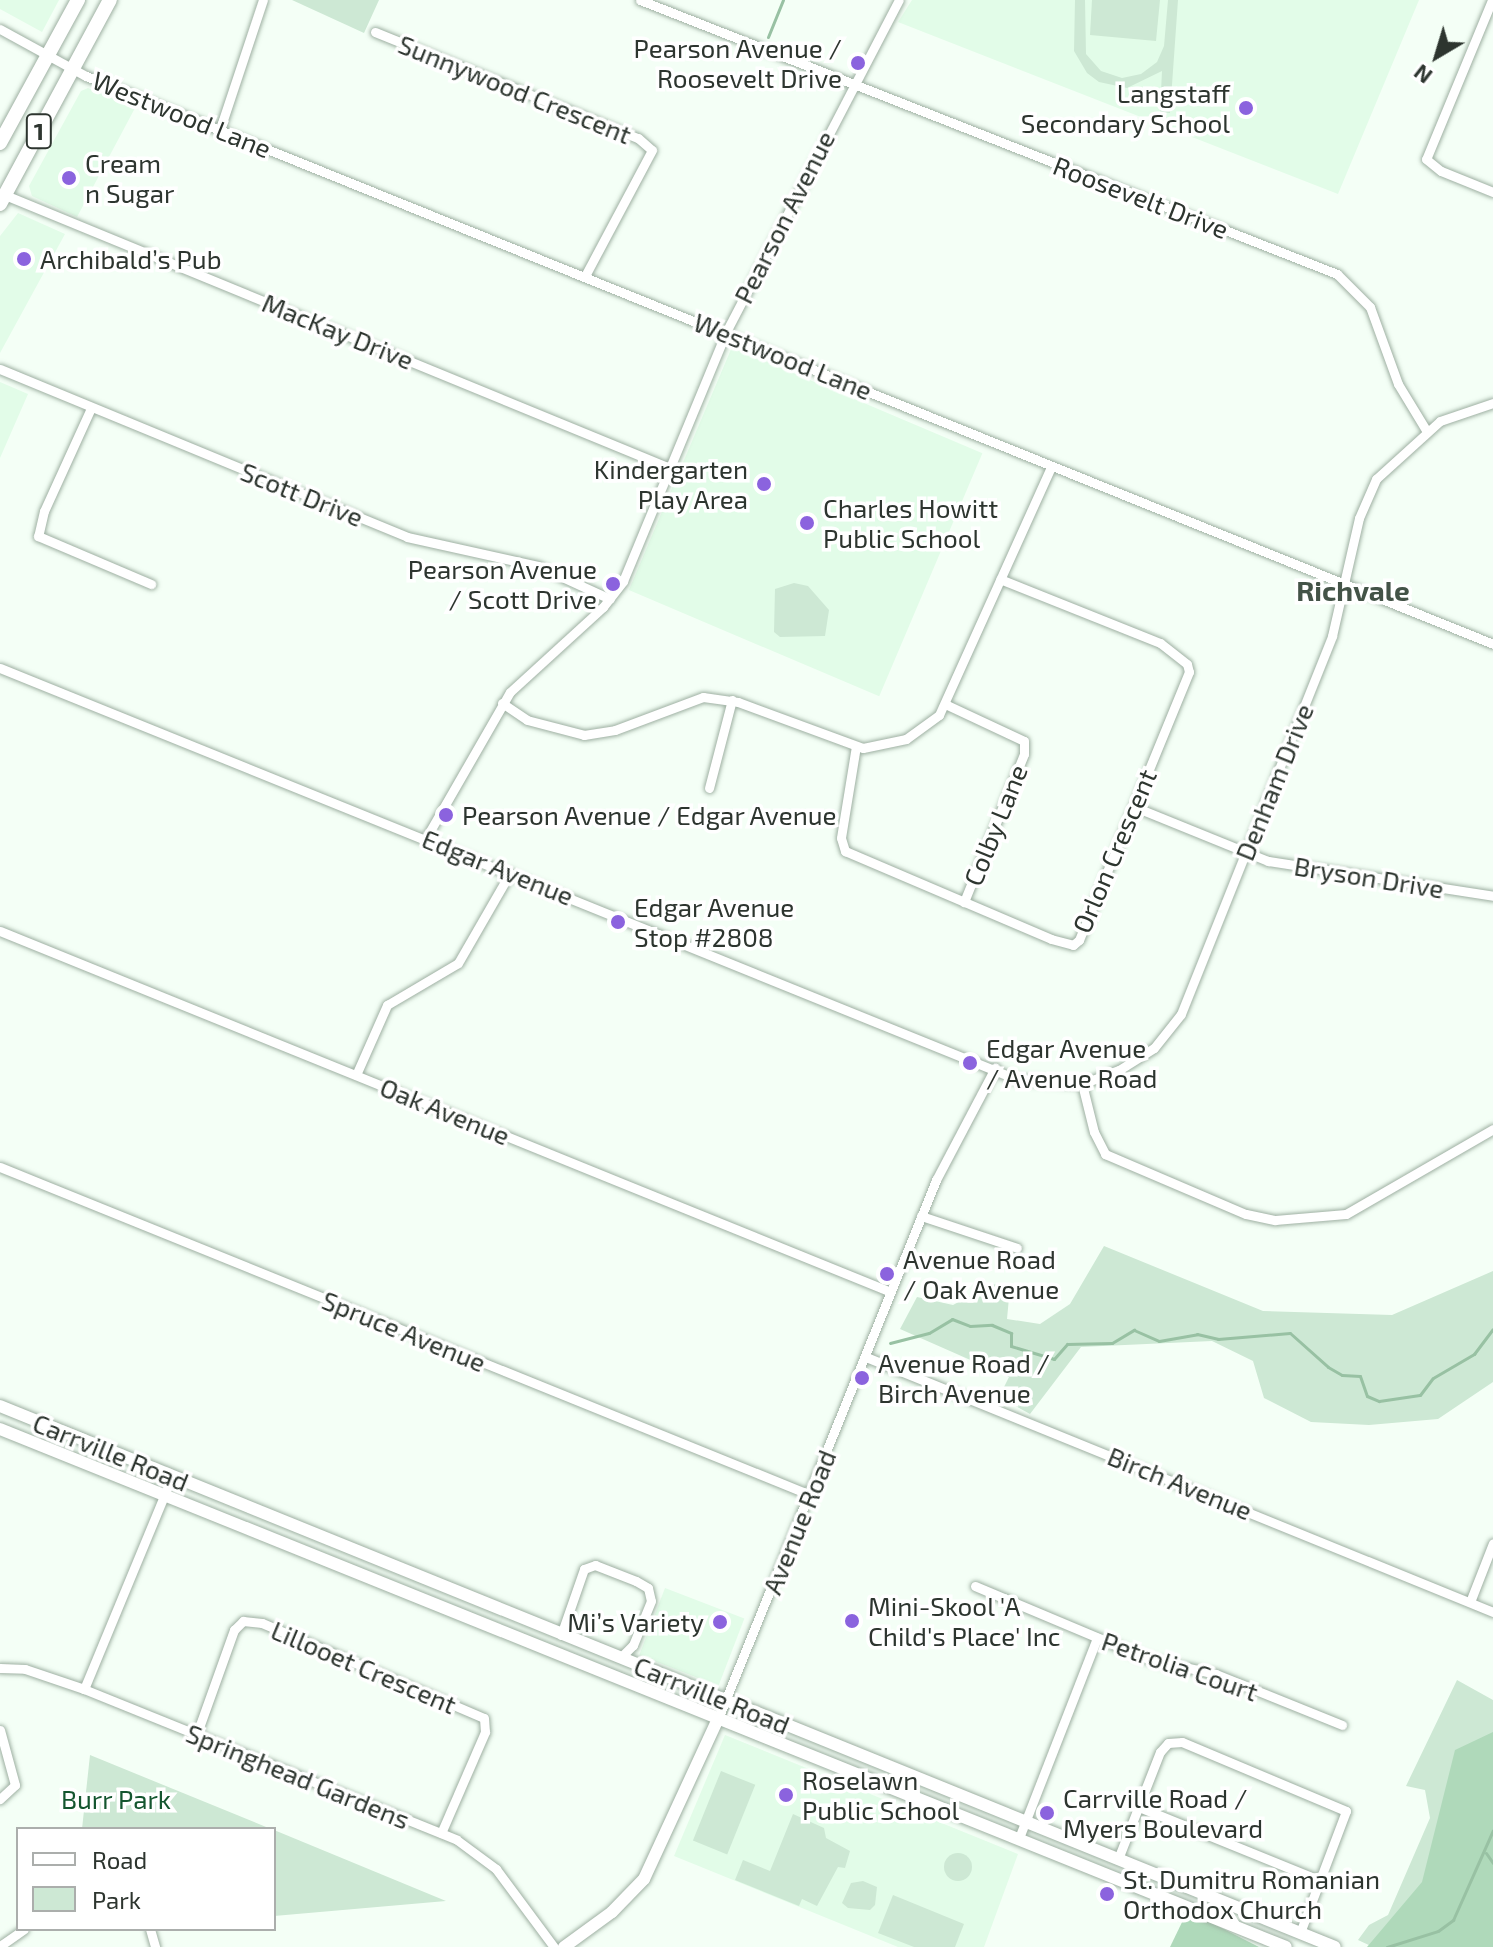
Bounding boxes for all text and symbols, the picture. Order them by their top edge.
north arrow [1397,16,1477,96]
street label: Sunnywood Crescent [394,28,636,150]
place label: Pearson Avenue / Roosevelt Drive [633,32,842,94]
marker: Pearson Avenue / Roosevelt Drive [849,54,867,72]
text: N [1408,60,1436,90]
street label: Westwood Lane [88,64,276,164]
place label: Langstaff Secondary School [1020,77,1230,138]
marker: Langstaff Secondary School [1237,99,1255,117]
road number: 1 [25,111,53,151]
street label: Pearson Avenue [727,125,841,309]
place label: Cream n Sugar [85,147,174,208]
street label: Roosevelt Drive [1049,149,1233,245]
marker: Cream n Sugar [60,169,78,187]
place label: Archibald’s Pub [40,243,221,275]
marker: Archibald’s Pub [15,250,33,268]
street label: MacKay Drive [258,286,418,376]
street label: Westwood Lane [689,306,877,406]
place label: Kindergarten Play Area [594,453,748,514]
street label: Scott Drive [236,455,368,533]
marker: Kindergarten Play Area [755,475,773,493]
place label: Charles Howitt Public School [823,492,998,554]
marker: Charles Howitt Public School [798,514,816,532]
place label: Pearson Avenue / Scott Drive [407,553,597,614]
district label: Richvale [1296,573,1410,607]
marker: Pearson Avenue / Scott Drive [604,575,622,593]
street label: Denham Drive [1228,699,1320,865]
street label: Colby Lane [957,760,1033,890]
street label: Orlon Crescent [1066,764,1162,938]
place label: Pearson Avenue / Edgar Avenue [462,799,838,831]
marker: Pearson Avenue / Edgar Avenue [437,806,455,824]
street label: Edgar Avenue [417,822,579,912]
street label: Bryson Drive [1292,850,1446,904]
place label: Edgar Avenue Stop #2808 [634,891,795,952]
marker: Edgar Avenue Stop #2808 [609,913,627,931]
place label: Edgar Avenue / Avenue Road [986,1032,1158,1094]
marker: Edgar Avenue / Avenue Road [961,1054,979,1072]
street label: Oak Avenue [375,1071,515,1151]
place label: Avenue Road / Oak Avenue [903,1243,1060,1304]
marker: Avenue Road / Oak Avenue [878,1265,896,1283]
street label: Spruce Avenue [317,1284,491,1378]
place label: Avenue Road / Birch Avenue [878,1347,1050,1408]
marker: Avenue Road / Birch Avenue [853,1369,871,1387]
street label: Carrville Road [29,1407,193,1497]
street label: Birch Avenue [1103,1440,1257,1526]
street label: Avenue Road [756,1445,842,1599]
place label: Mini-Skool 'A Child's Place' Inc [868,1590,1061,1652]
place label: Mi’s Variety [567,1606,704,1638]
marker: Mini-Skool 'A Child's Place' Inc [843,1612,861,1630]
marker: Mi’s Variety [711,1613,729,1631]
street label: Lillooet Crescent [267,1614,461,1720]
street label: Petrolia Court [1098,1625,1262,1707]
street label: Carrville Road [630,1650,794,1740]
street label: Springhead Gardens [182,1717,414,1835]
place label: Roselawn Public School [802,1764,959,1826]
place label: Carrville Road / Myers Boulevard [1063,1782,1263,1844]
park label: Burr Park [61,1783,171,1815]
marker: Roselawn Public School [777,1786,795,1804]
marker: Carrville Road / Myers Boulevard [1038,1804,1056,1822]
legend [16,1827,276,1931]
text: Road [92,1845,147,1874]
place label: St. Dumitru Romanian Orthodox Church [1123,1863,1380,1924]
text: Park [92,1885,141,1914]
marker: St. Dumitru Romanian Orthodox Church [1098,1885,1116,1903]

